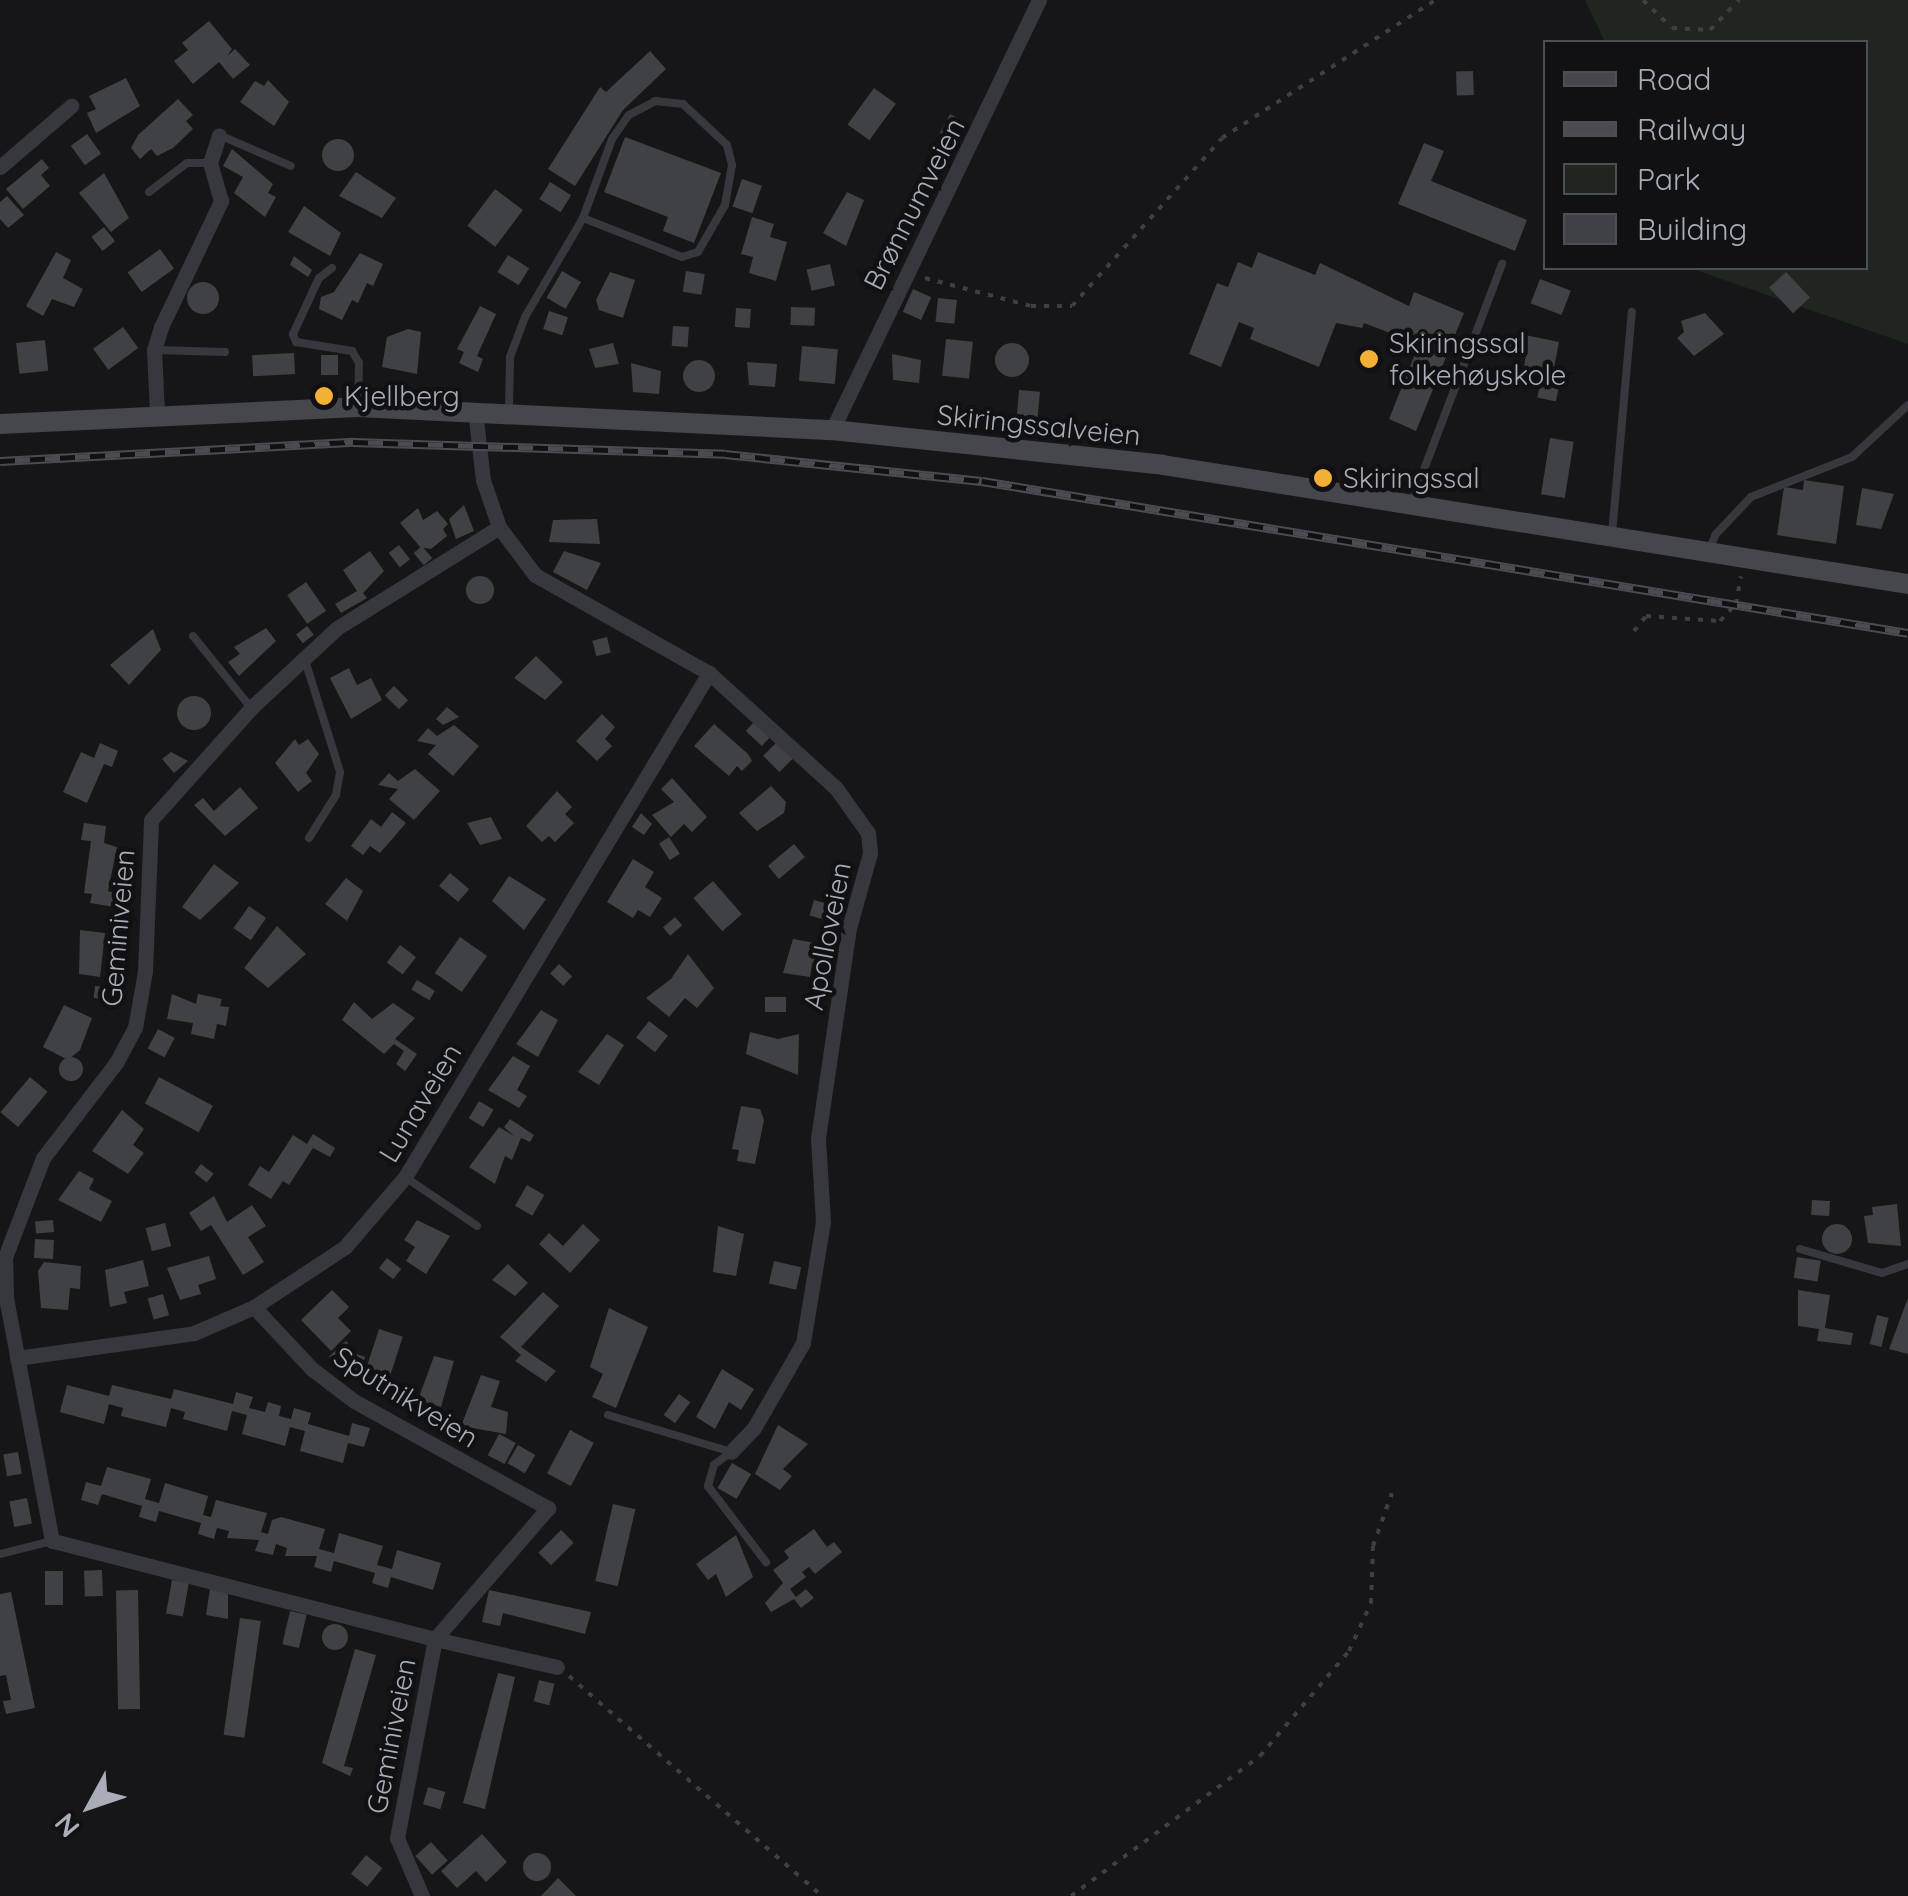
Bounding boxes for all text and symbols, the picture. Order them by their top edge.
legend [1543,40,1868,270]
text: Road [1637,60,1711,98]
text: Railway [1637,110,1746,148]
street label: Brønnumveien [856,113,972,295]
text: Park [1637,160,1701,198]
text: Building [1637,210,1747,248]
place label: Skiringssal folkehøyskole [1389,326,1566,392]
marker: Skiringssal folkehøyskole [1358,348,1380,370]
place label: Kjellberg [344,379,460,413]
marker: Kjellberg [313,385,335,407]
street label: Skiringssalveien [936,398,1142,452]
place label: Skiringssal [1343,461,1480,495]
marker: Skiringssal [1312,467,1334,489]
street label: Geminiveien [94,848,142,1008]
street label: Apolloveien [796,859,858,1013]
street label: Lunaveien [372,1038,468,1168]
street label: Sputnikveien [328,1339,484,1455]
street label: Geminiveien [359,1656,423,1816]
north arrow [40,1756,140,1856]
text: N [47,1806,87,1845]

